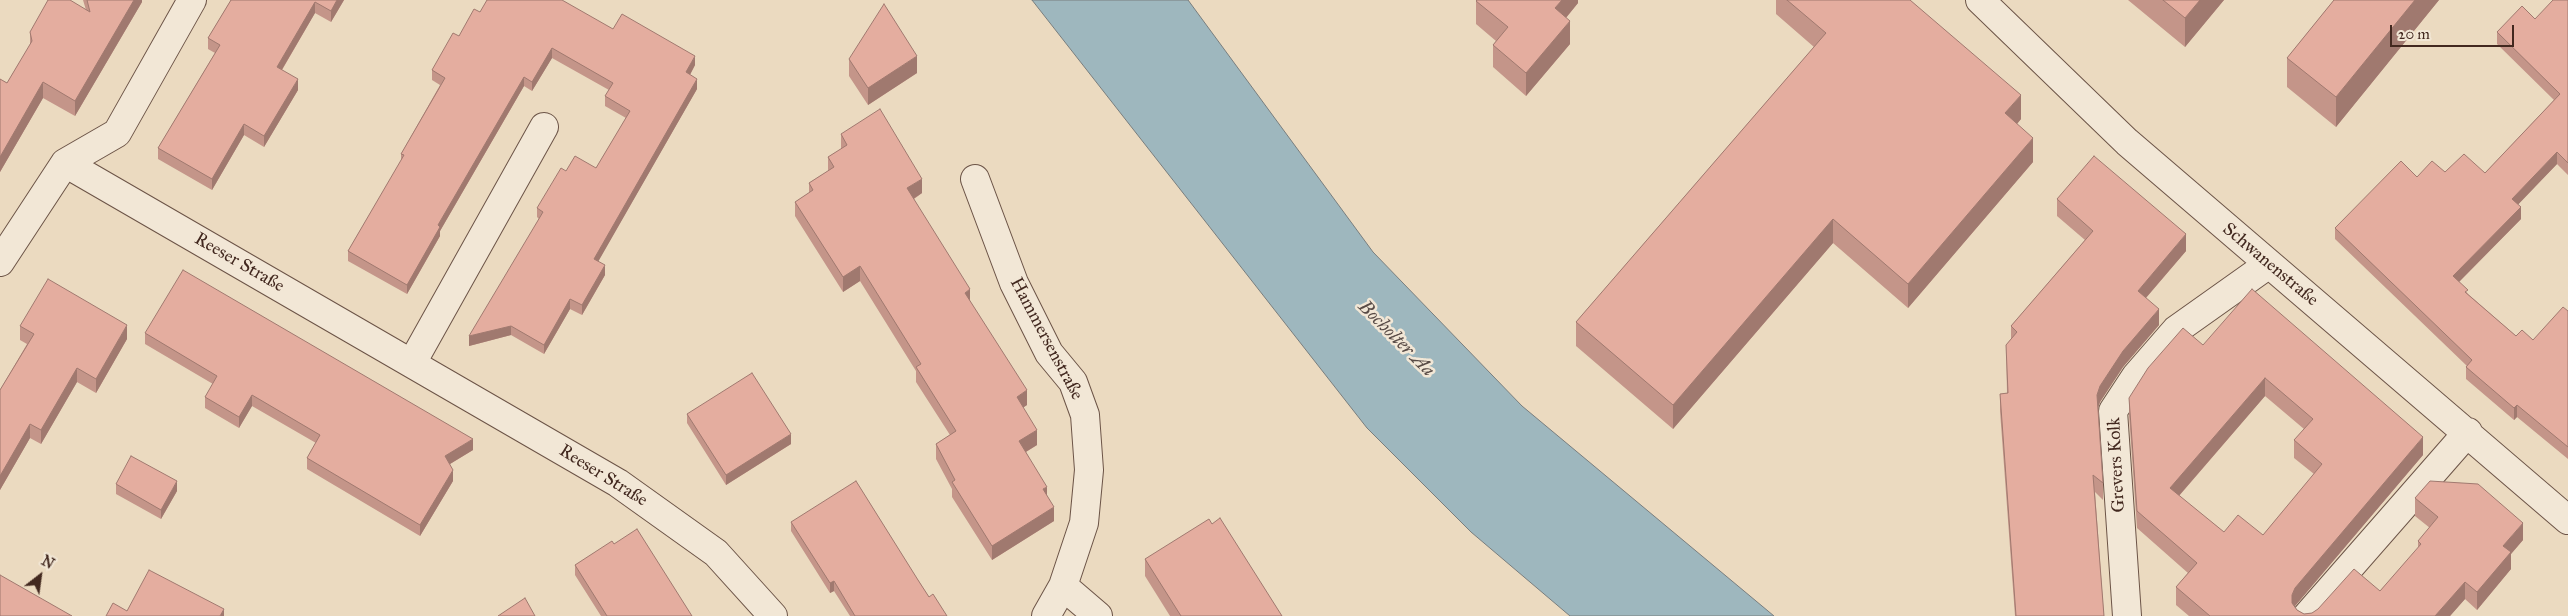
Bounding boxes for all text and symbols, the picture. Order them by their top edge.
scale bar [2393,15,2517,47]
text: 20 m [2398,25,2430,43]
street label: Schwanenstraße [2218,219,2322,311]
street label: Reeser Straße [190,229,288,297]
street label: Hammersenstraße [1005,274,1087,404]
water label: Bocholter Aa [1353,296,1439,382]
street label: Grevers Kolk [2104,417,2130,513]
street label: Reeser Straße [555,440,651,512]
north arrow [15,551,65,601]
text: N [38,552,57,573]

